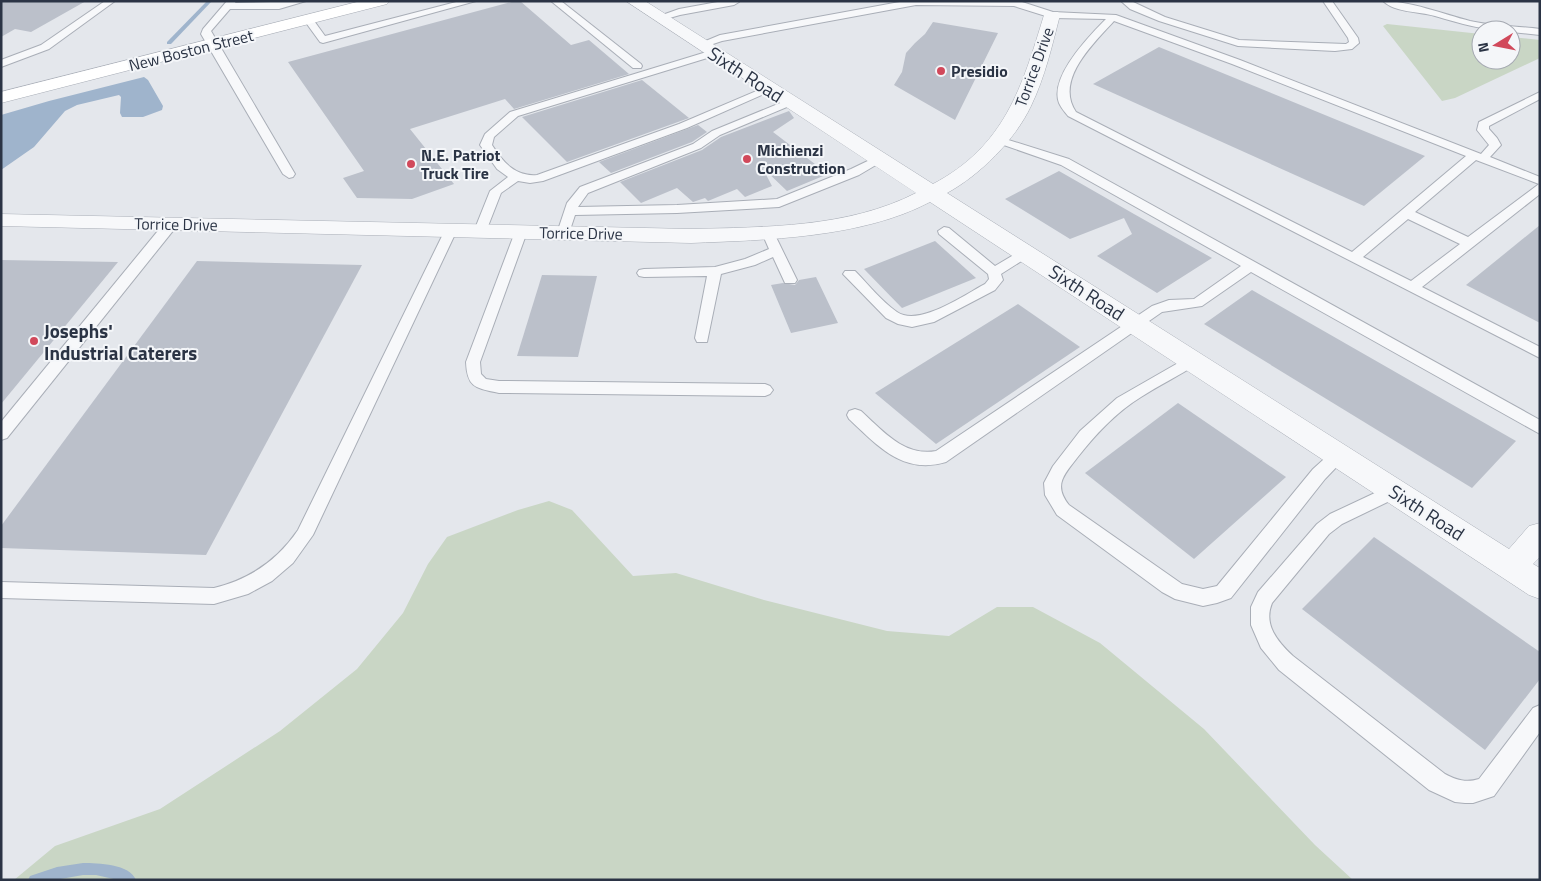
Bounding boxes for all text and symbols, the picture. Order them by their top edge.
north arrow [1471,20,1521,70]
street label: New Boston Street [126,23,256,77]
street label: Torrice Drive [1008,24,1060,110]
street label: Sixth Road [702,39,790,109]
text: N [1472,41,1494,54]
place label: Presidio [951,59,1008,83]
marker: Presidio [935,65,947,77]
place label: Michienzi Construction [757,138,846,180]
place label: N.E. Patriot Truck Tire [421,143,501,185]
marker: Michienzi Construction [741,153,753,165]
marker: N.E. Patriot Truck Tire [405,158,417,170]
street label: Torrice Drive [134,211,218,237]
street label: Torrice Drive [539,220,623,246]
street label: Sixth Road [1043,257,1131,327]
place label: Josephs' Industrial Caterers [44,316,197,367]
marker: Josephs' Industrial Caterers [28,335,40,347]
street label: Sixth Road [1383,477,1471,547]

